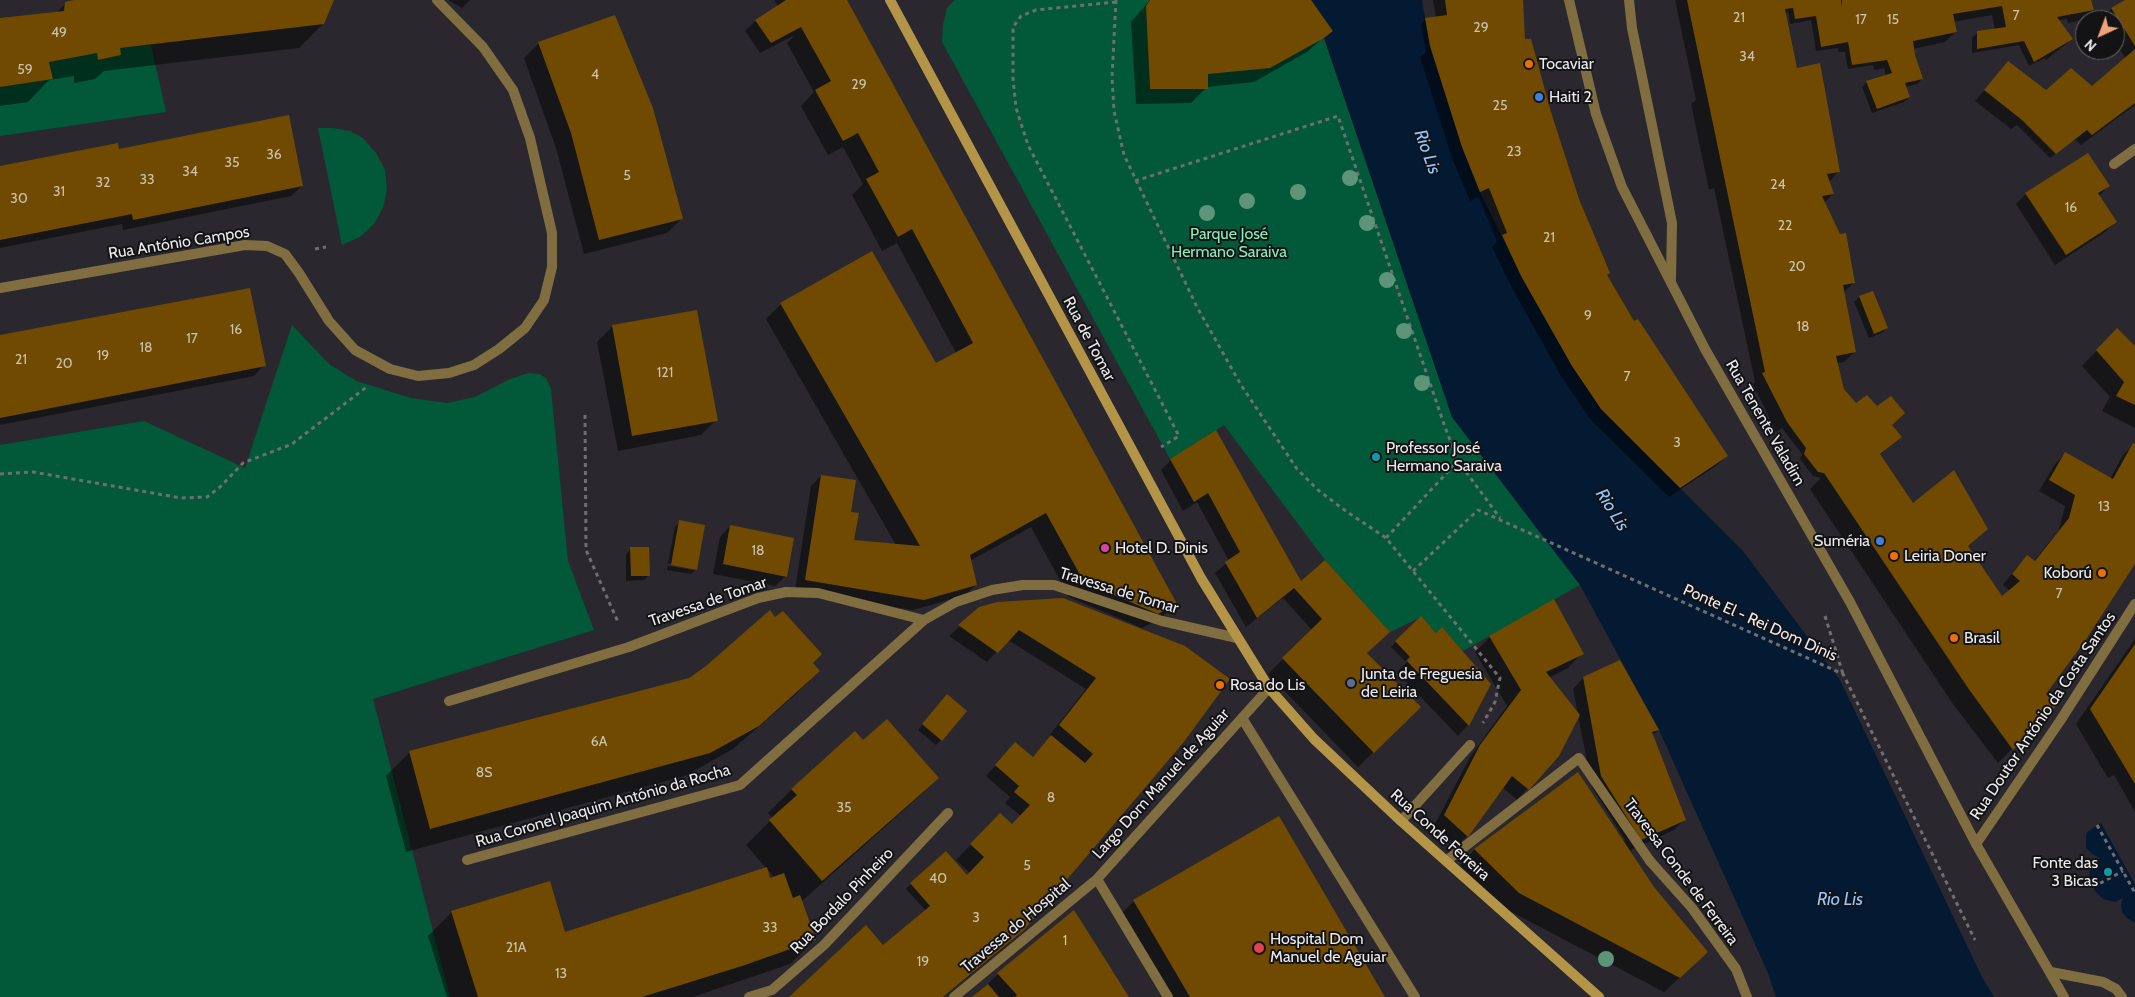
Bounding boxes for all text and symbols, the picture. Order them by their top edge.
house number: 7 [2012,8,2020,24]
house number: 21 [1733,10,1745,26]
north arrow [2075,10,2125,60]
house number: 17 [1855,12,1867,28]
house number: 15 [1887,12,1899,28]
house number: 29 [1473,20,1489,36]
house number: 49 [51,25,67,41]
text: N [2081,35,2100,55]
house number: 34 [1739,49,1755,65]
place label: Tocaviar [1539,54,1594,74]
marker: Tocaviar [1523,58,1535,70]
house number: 59 [17,62,33,78]
house number: 4 [591,67,599,83]
house number: 29 [851,77,867,93]
place label: Haiti 2 [1549,87,1592,107]
marker: Haiti 2 [1533,91,1545,103]
house number: 25 [1493,98,1507,114]
water label: Rio Lis [1409,127,1445,177]
house number: 23 [1507,144,1521,160]
house number: 36 [266,147,282,163]
house number: 35 [224,155,240,171]
house number: 34 [182,164,198,180]
house number: 5 [623,168,631,184]
house number: 33 [139,172,155,188]
house number: 32 [96,175,110,191]
house number: 24 [1770,177,1786,193]
house number: 31 [53,184,65,200]
house number: 30 [10,191,28,207]
house number: 16 [2065,200,2077,216]
house number: 22 [1778,218,1792,234]
street label: Rua António Campos [107,222,251,264]
park label: Parque José Hermano Saraiva [1171,224,1287,262]
house number: 21 [1543,230,1555,246]
house number: 20 [1788,259,1806,275]
street label: Rua de Tomar [1059,294,1119,384]
house number: 9 [1584,308,1592,324]
house number: 18 [1796,319,1810,335]
house number: 16 [230,322,242,338]
house number: 17 [186,331,198,347]
house number: 18 [139,340,153,356]
house number: 19 [97,348,109,364]
house number: 21 [15,352,27,368]
house number: 20 [55,356,73,372]
street label: Rua Tenente Valadim [1721,357,1809,489]
house number: 121 [657,365,673,381]
house number: 7 [1623,369,1631,385]
house number: 3 [1673,435,1681,451]
place label: Professor José Hermano Saraiva [1386,438,1502,476]
marker: Professor José Hermano Saraiva [1370,451,1382,463]
water label: Rio Lis [1591,485,1633,535]
house number: 13 [2098,499,2110,515]
place label: Suméria [1814,531,1870,551]
marker: Suméria [1874,535,1886,547]
place label: Hotel D. Dinis [1115,538,1208,558]
marker: Hotel D. Dinis [1099,542,1111,554]
house number: 18 [751,543,765,559]
place label: Leiria Doner [1904,546,1986,566]
marker: Leiria Doner [1888,550,1900,562]
place label: Koború [2044,563,2092,583]
street label: Travessa de Tomar [1057,564,1181,618]
marker: Koború [2096,567,2108,579]
street label: Travessa de Tomar [647,573,769,631]
street label: Ponte El - Rei Dom Dinis [1680,580,1840,666]
house number: 7 [2055,586,2063,602]
street label: Rua Doutor António da Costa Santos [1966,608,2120,824]
place label: Brasil [1964,628,2000,648]
marker: Brasil [1948,632,1960,644]
place label: Junta de Freguesia de Leiria [1361,664,1482,702]
place label: Rosa do Lis [1230,675,1305,695]
marker: Junta de Freguesia de Leiria [1345,677,1357,689]
marker: Rosa do Lis [1214,679,1226,691]
street label: Largo Dom Manuel de Aguiar [1089,705,1233,863]
house number: 6A [591,734,607,750]
street label: Rua Coronel Joaquim António da Rocha [474,760,732,852]
house number: 8S [476,765,492,781]
street label: Rua Conde Ferreira [1386,785,1494,885]
house number: 8 [1047,790,1055,806]
street label: Travessa Conde de Ferreira [1620,795,1742,949]
house number: 35 [836,800,852,816]
street label: Rua Bordalo Pinheiro [786,844,898,958]
place label: Fonte das 3 Bicas [2032,853,2098,891]
house number: 5 [1023,858,1031,874]
marker: Fonte das 3 Bicas [2102,866,2114,878]
house number: 40 [929,871,947,887]
street label: Travessa do Hospital [957,875,1075,977]
water label: Rio Lis [1817,889,1863,911]
house number: 3 [972,910,980,926]
house number: 33 [762,920,778,936]
place label: Hospital Dom Manuel de Aguiar [1270,929,1386,967]
house number: 1 [1063,933,1067,949]
house number: 21A [506,940,526,956]
marker: Hospital Dom Manuel de Aguiar [1252,941,1266,955]
house number: 19 [917,954,929,970]
house number: 13 [555,966,567,982]

